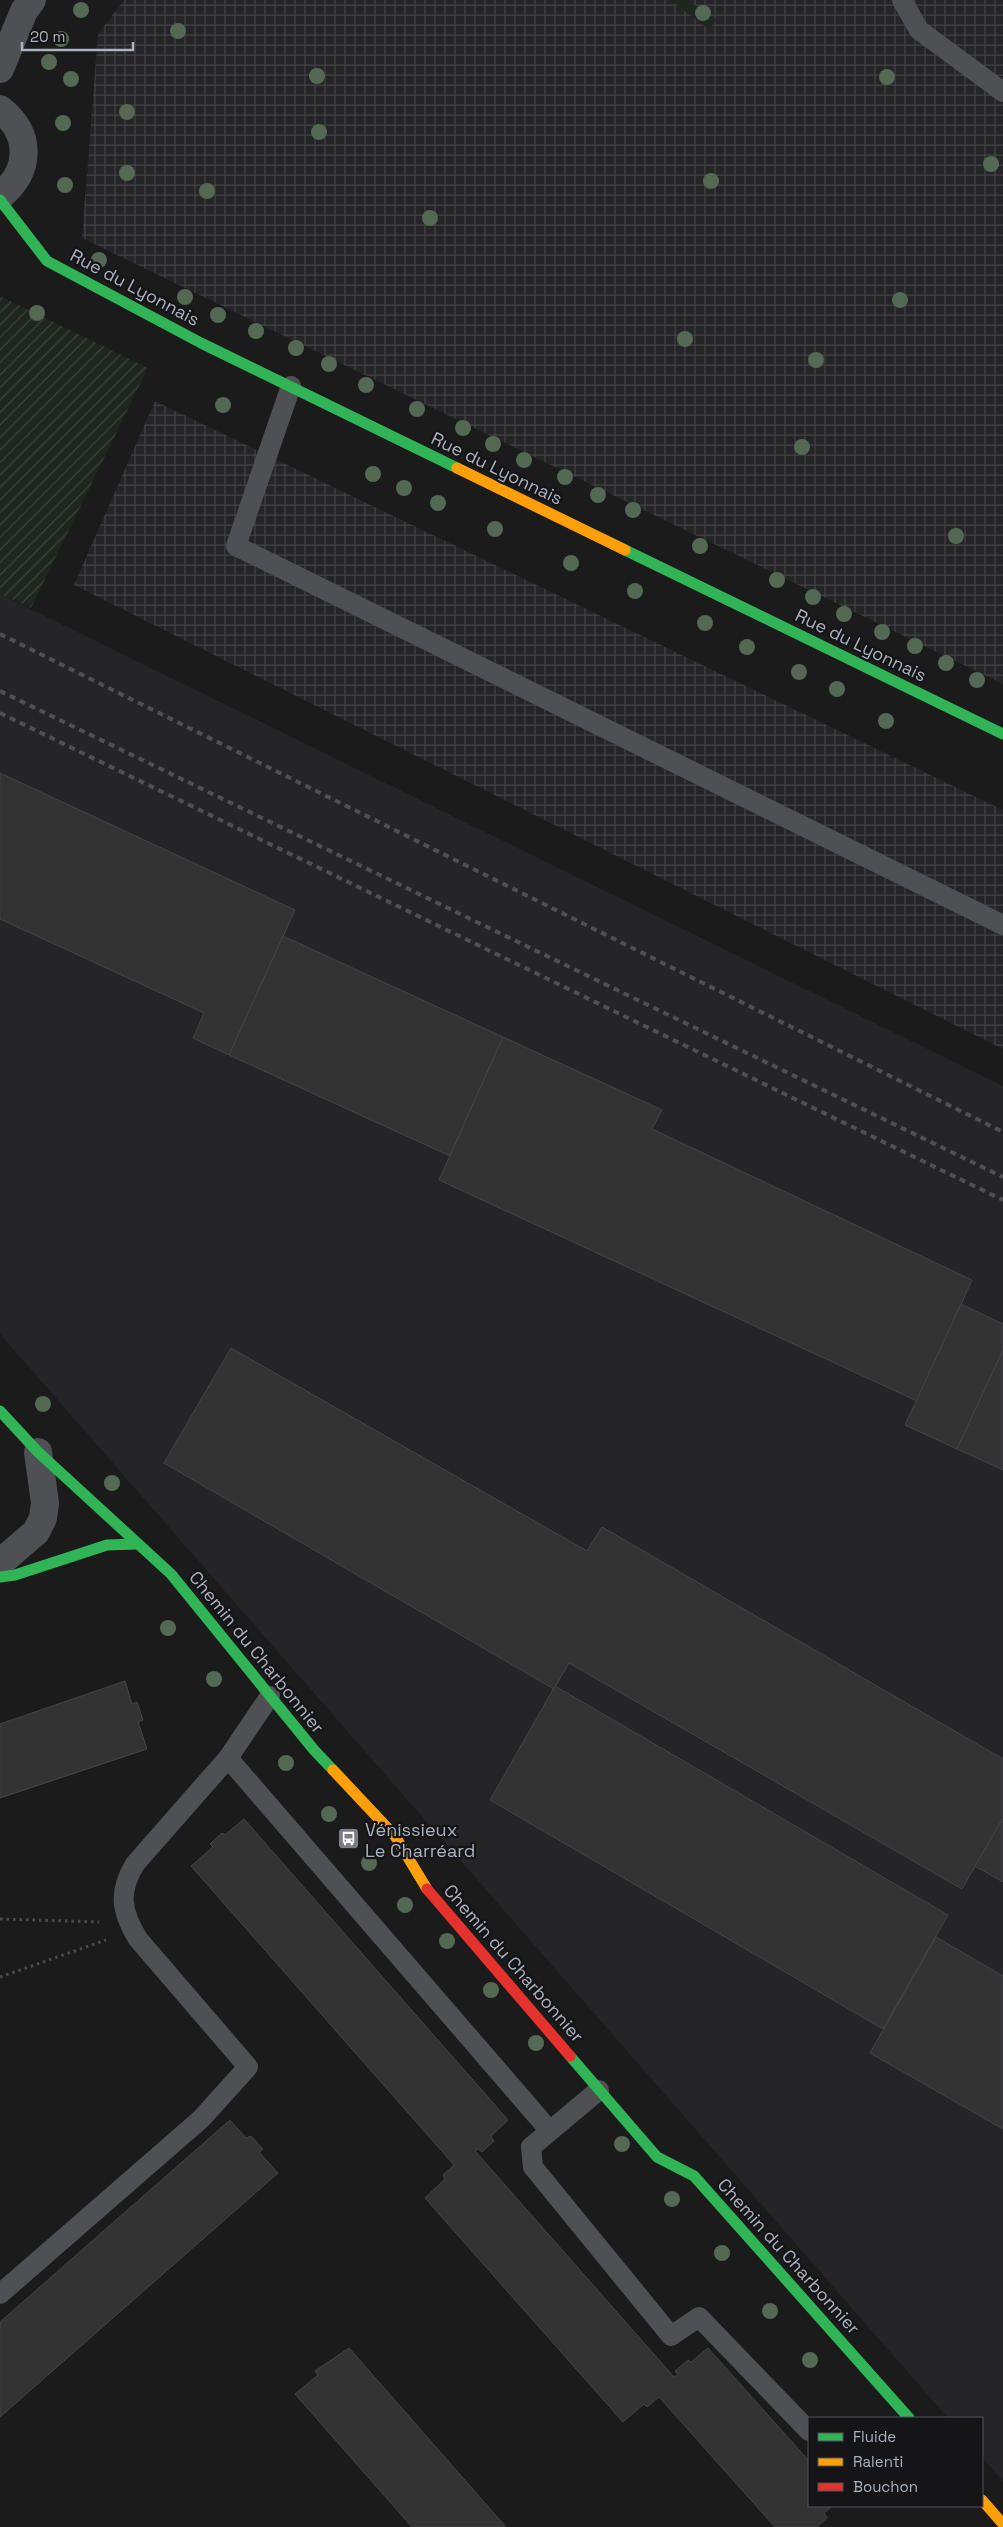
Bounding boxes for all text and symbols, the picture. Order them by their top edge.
scale bar [22,20,134,52]
text: 20 m [30,27,65,46]
street label: Rue du Lyonnais [66,243,204,331]
street label: Rue du Lyonnais [428,426,566,510]
street label: Rue du Lyonnais [792,603,930,687]
street label: Chemin du Charbonnier [184,1566,330,1738]
place label: Vénissieux Le Charréard [365,1818,475,1862]
bus stop icon: Vénissieux Le Charréard [337,1827,361,1851]
street label: Chemin du Charbonnier [439,1879,589,2047]
street label: Chemin du Charbonnier [713,2173,865,2339]
legend [808,2417,983,2507]
text: Fluide [853,2427,896,2446]
text: Ralenti [853,2452,903,2471]
text: Bouchon [853,2477,918,2496]

